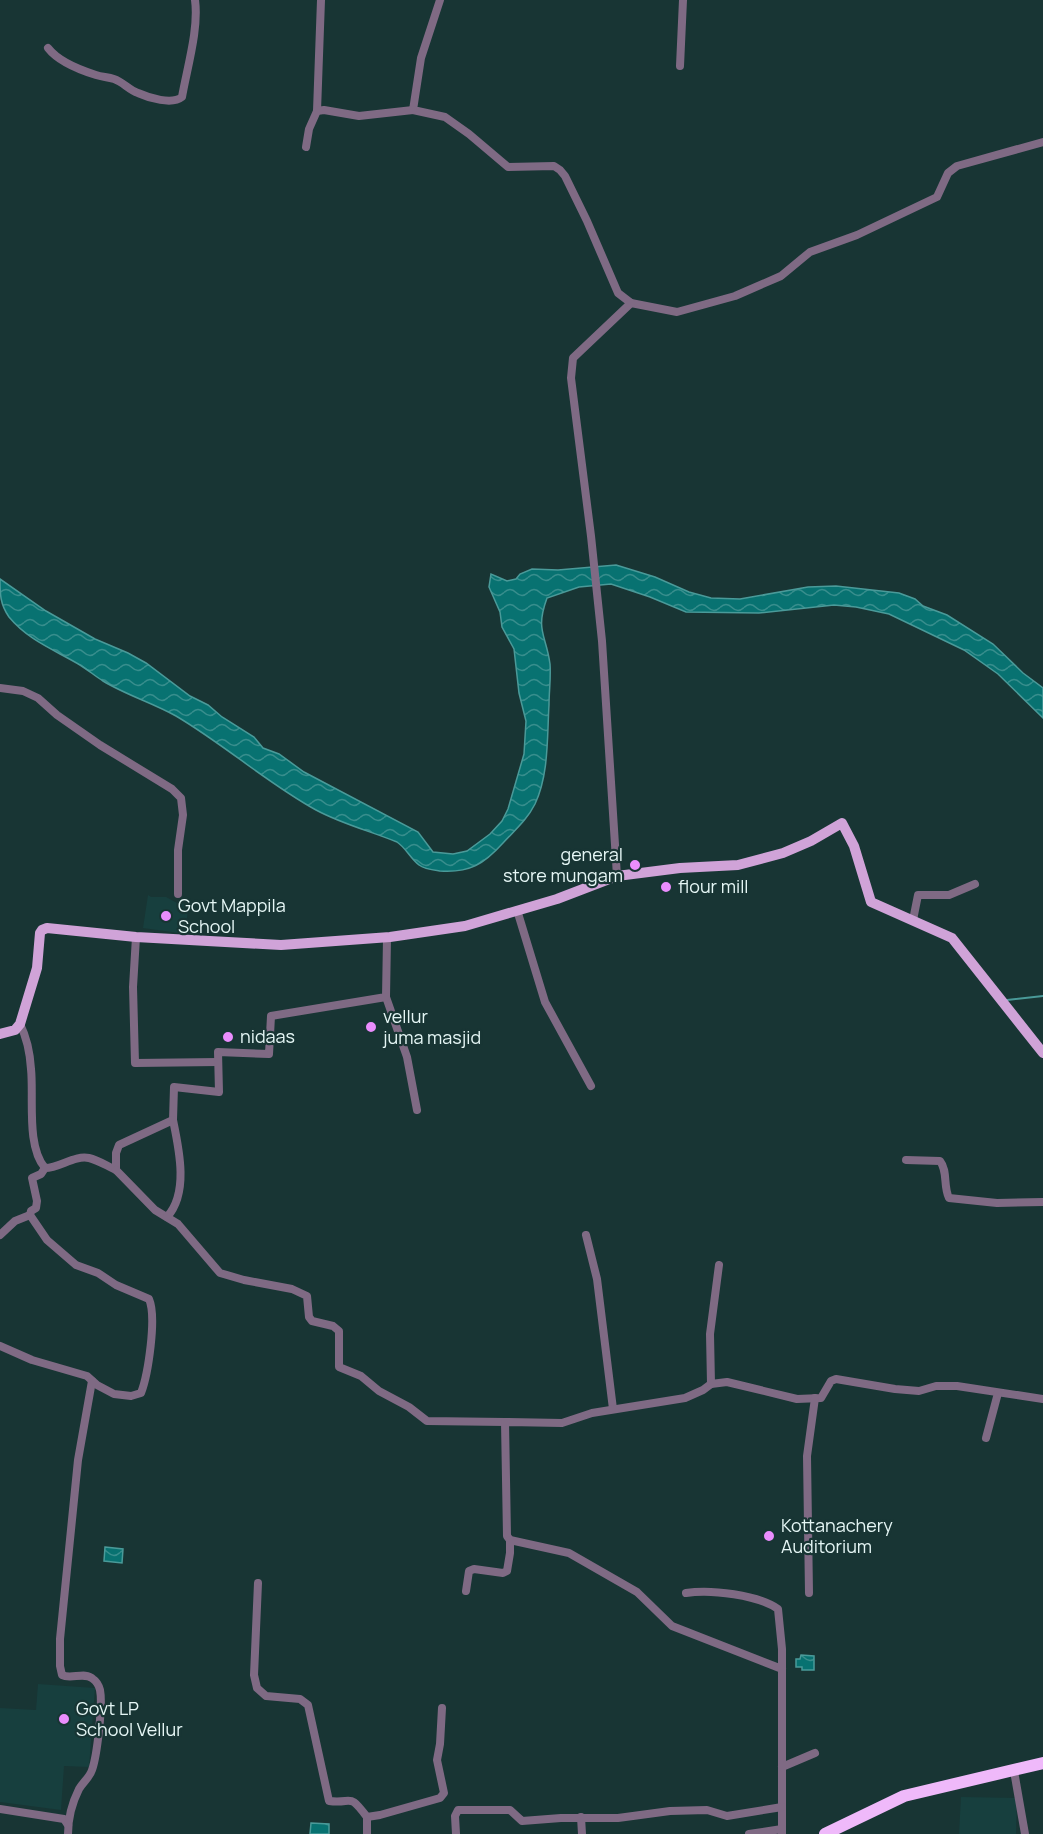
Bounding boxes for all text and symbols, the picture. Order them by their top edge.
place label: general store mungam [503,842,623,887]
marker: general store mungam [628,858,642,872]
place label: flour mill [678,874,749,898]
marker: flour mill [659,880,673,894]
place label: Govt Mappila School [178,893,286,938]
marker: Govt Mappila School [159,909,173,923]
place label: vellur juma masjid [382,1004,481,1049]
marker: vellur juma masjid [364,1020,378,1034]
place label: nidaas [240,1024,295,1048]
marker: nidaas [221,1030,235,1044]
place label: Kottanachery Auditorium [781,1513,893,1558]
marker: Kottanachery Auditorium [762,1529,776,1543]
place label: Govt LP School Vellur [76,1696,183,1741]
marker: Govt LP School Vellur [57,1712,71,1726]

